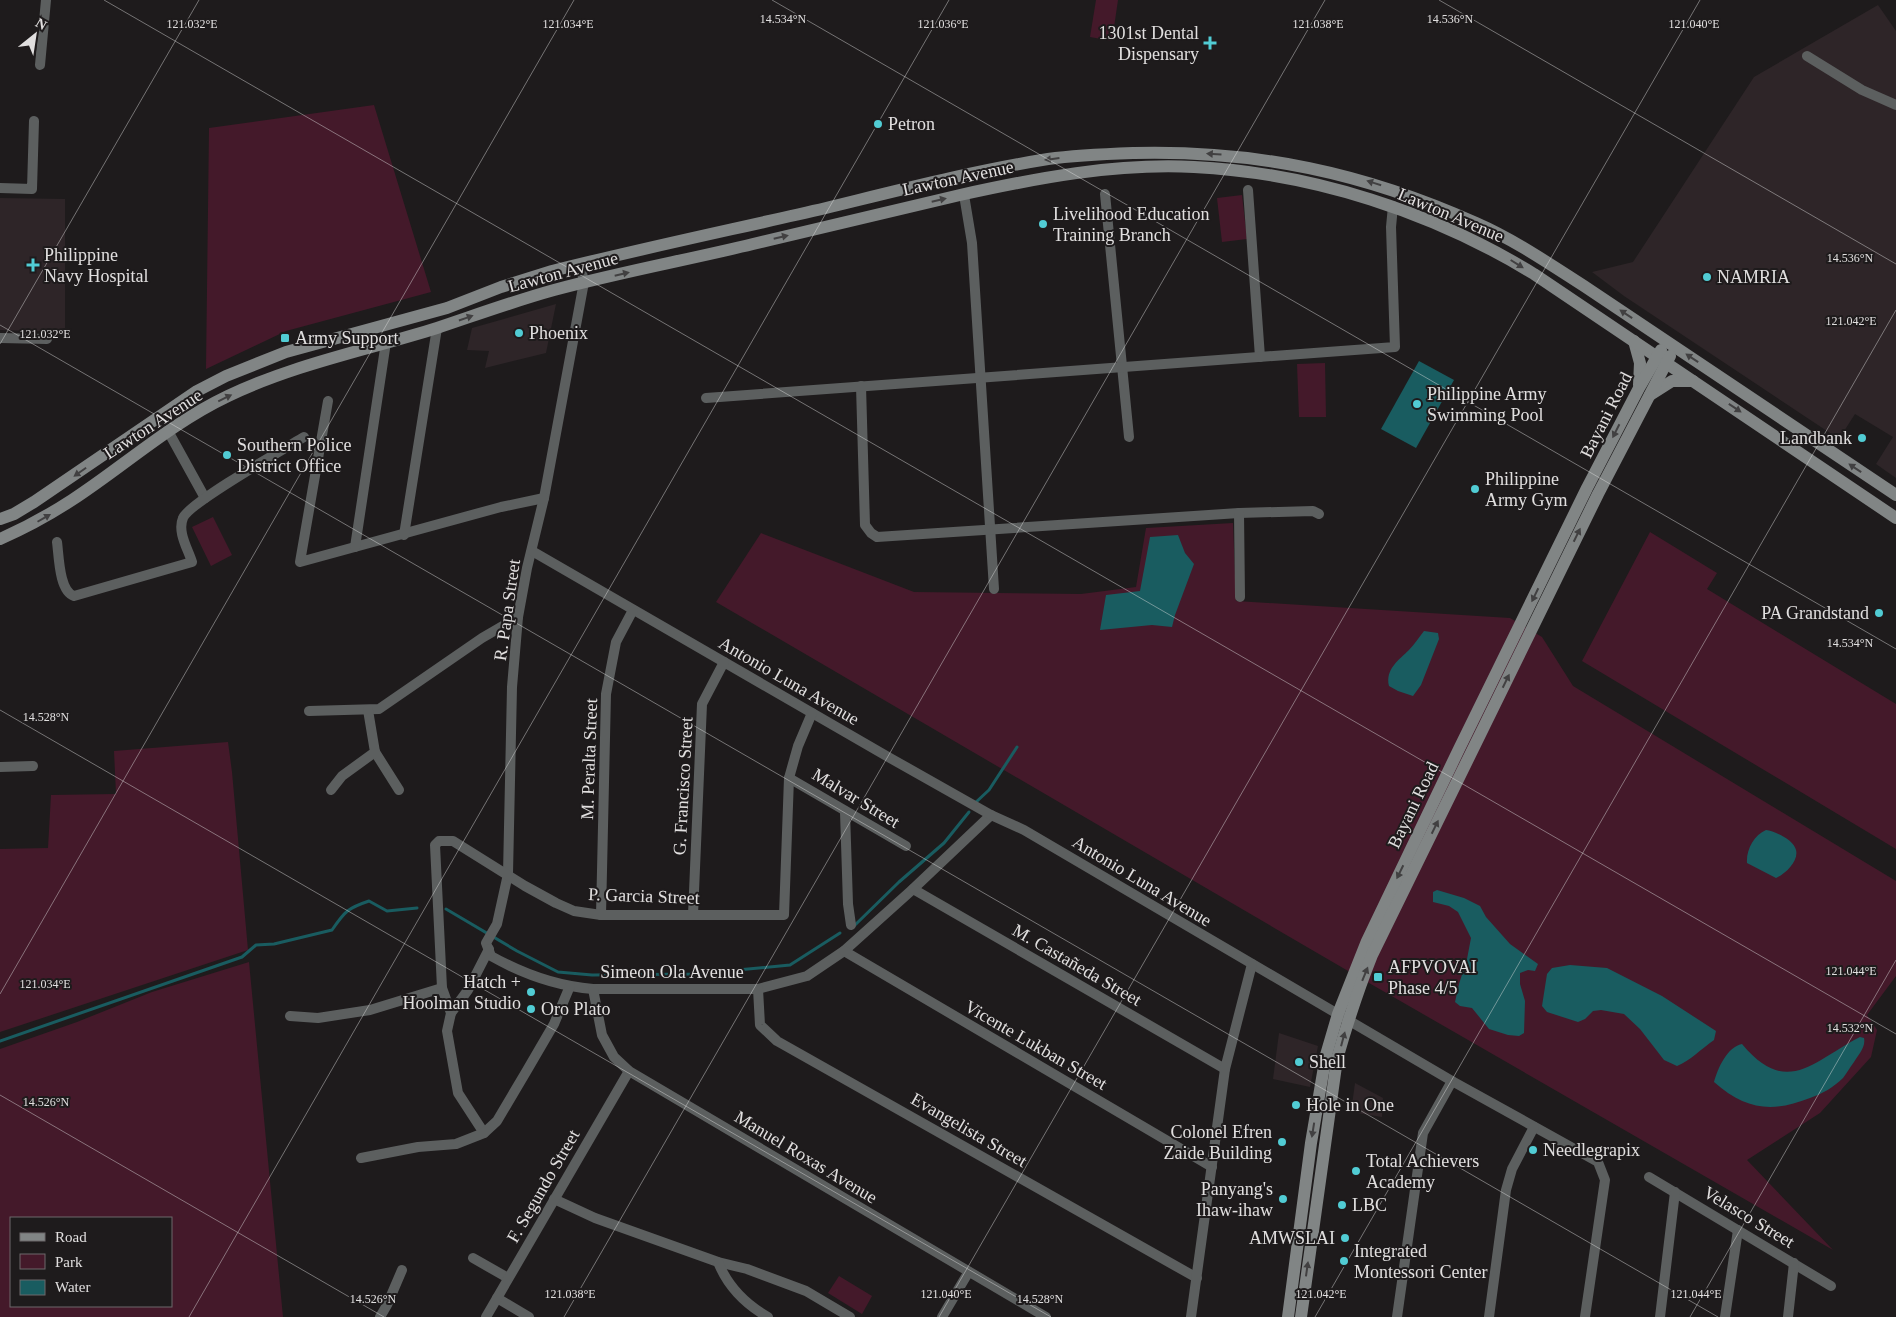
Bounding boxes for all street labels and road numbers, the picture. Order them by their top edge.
street label: Lawton Avenue [901,156,1015,200]
street label: Lawton Avenue [1395,184,1507,246]
street label: Lawton Avenue [506,248,620,296]
street label: Bayani Road [1576,369,1636,461]
street label: Lawton Avenue [100,385,206,463]
street label: R. Papa Street [490,558,524,662]
street label: Antonio Luna Avenue [715,633,863,729]
street label: M. Peralta Street [577,698,601,820]
street label: G. Francisco Street [669,716,697,856]
street label: Bayani Road [1384,759,1442,851]
street label: Malvar Street [809,764,903,832]
street label: Antonio Luna Avenue [1069,832,1215,930]
street label: P. Garcia Street [588,884,700,908]
street label: M. Castañeda Street [1009,920,1145,1010]
street label: Simeon Ola Avenue [600,962,744,982]
street label: Vicente Lukban Street [961,996,1111,1094]
street label: Evangelista Street [908,1089,1030,1171]
street label: Manuel Roxas Avenue [731,1107,881,1207]
street label: F. Segundo Street [503,1126,583,1246]
street label: Velasco Street [1700,1182,1798,1252]

